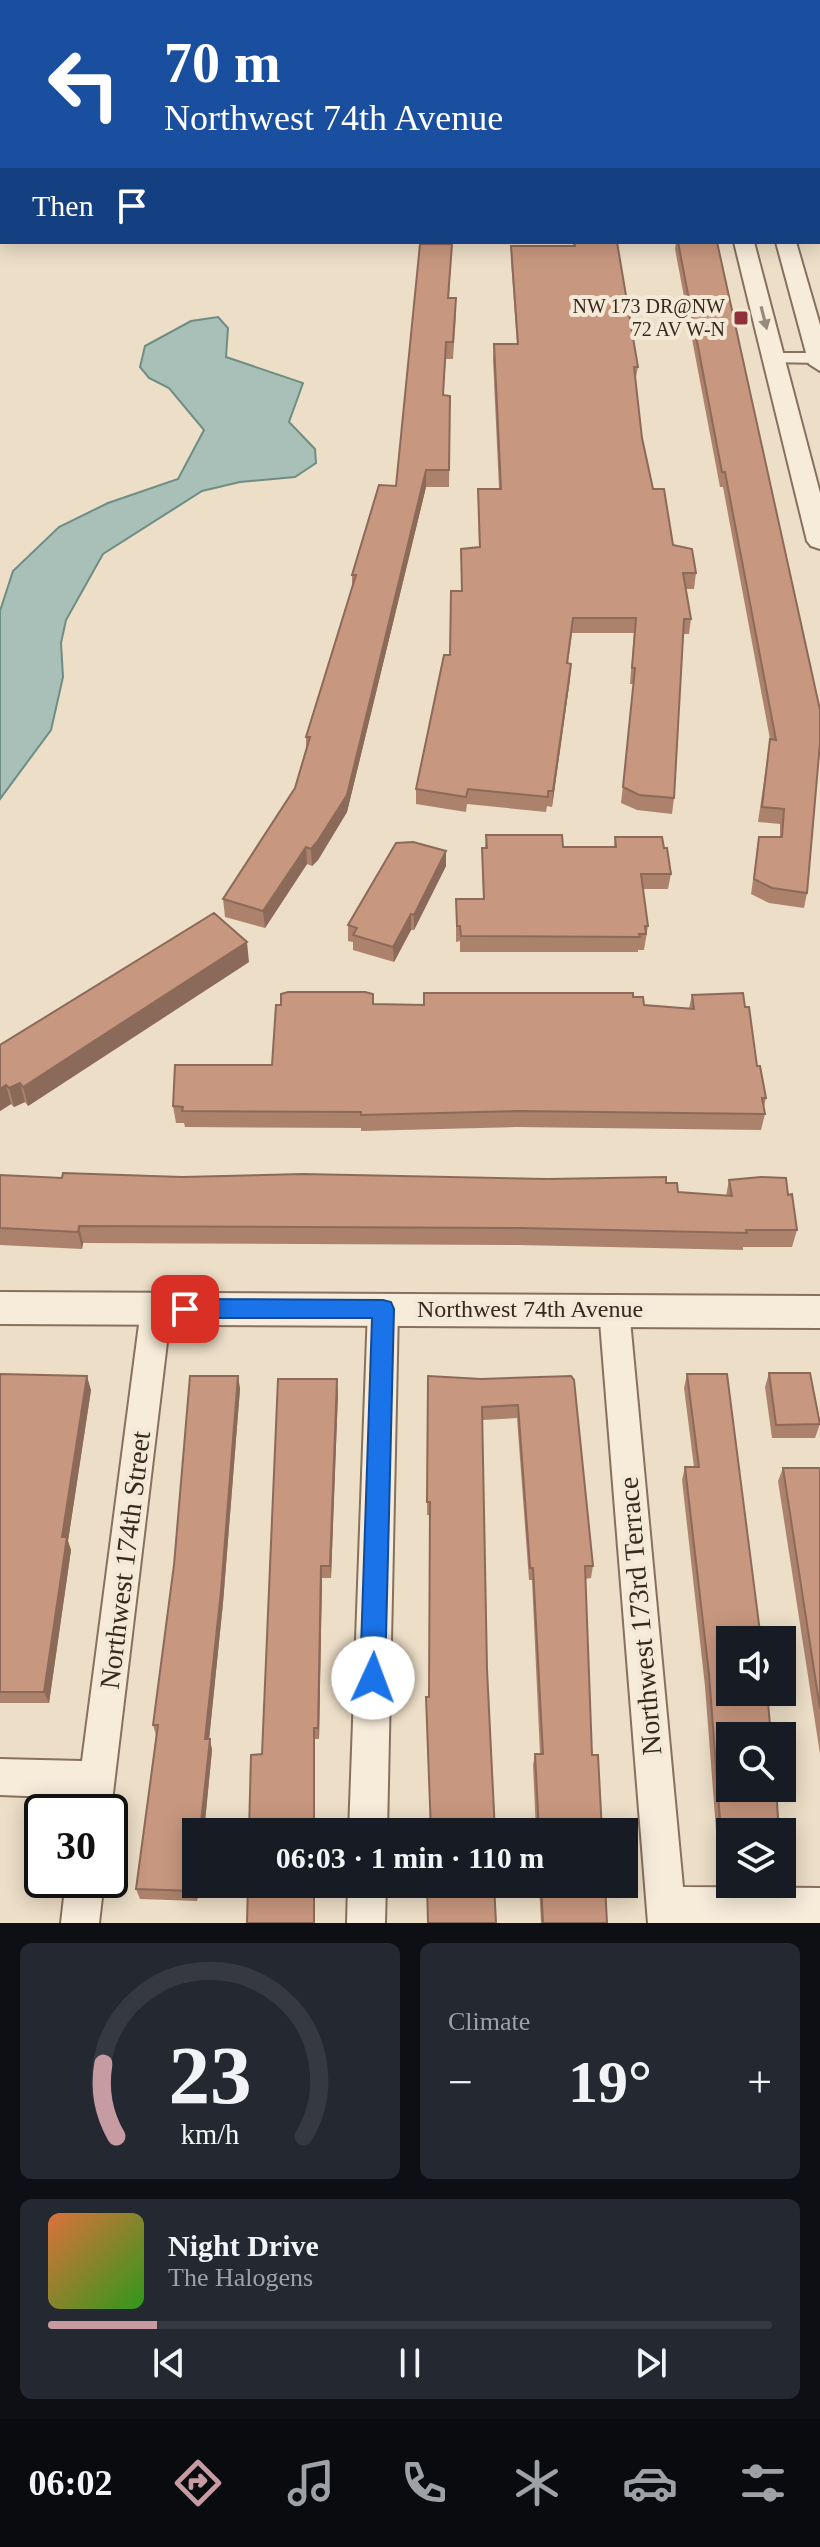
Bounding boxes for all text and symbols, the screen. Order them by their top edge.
icon: left [32,32,136,136]
text: 70 m [164,32,281,94]
text: Northwest 74th Avenue [164,98,503,138]
icon: arrive [110,184,154,228]
text: Then [32,189,94,222]
place label: NW 173 DR@NW 72 AV W-N [573,295,725,340]
one-way arrow [758,305,770,330]
marker: NW 173 DR@NW 72 AV W-N [732,309,750,327]
pin [151,1275,219,1343]
icon: arrive [163,1287,207,1331]
street label: Northwest 74th Avenue [417,1296,643,1322]
street label: Northwest 174th Street [94,1429,156,1691]
street label: Northwest 173rd Terrace [612,1476,668,1756]
map controls [716,1626,796,1898]
button: sound [716,1626,796,1706]
position arrow [331,1636,415,1720]
button: search [716,1722,796,1802]
speed limit sign: 30 [24,1794,128,1898]
button: layers [716,1818,796,1898]
text: 06:03 · 1 min · 110 m [276,1841,544,1874]
text: Climate [448,2007,530,2036]
text: 23 [168,2029,252,2121]
text: 19° [568,2049,652,2115]
text: − [448,2058,473,2107]
text: + [747,2058,772,2107]
text: km/h [181,2119,239,2150]
text: Night Drive [168,2229,319,2262]
text: The Halogens [168,2263,313,2292]
icon: previous [147,2341,191,2385]
icon: pause [388,2341,432,2385]
icon: next [629,2341,673,2385]
icon: directions [170,2455,226,2511]
icon: music [283,2455,339,2511]
icon: phone [396,2455,452,2511]
icon: climate [509,2455,565,2511]
icon: car [622,2455,678,2511]
icon: filters [735,2455,791,2511]
text: 06:02 [29,2463,113,2503]

